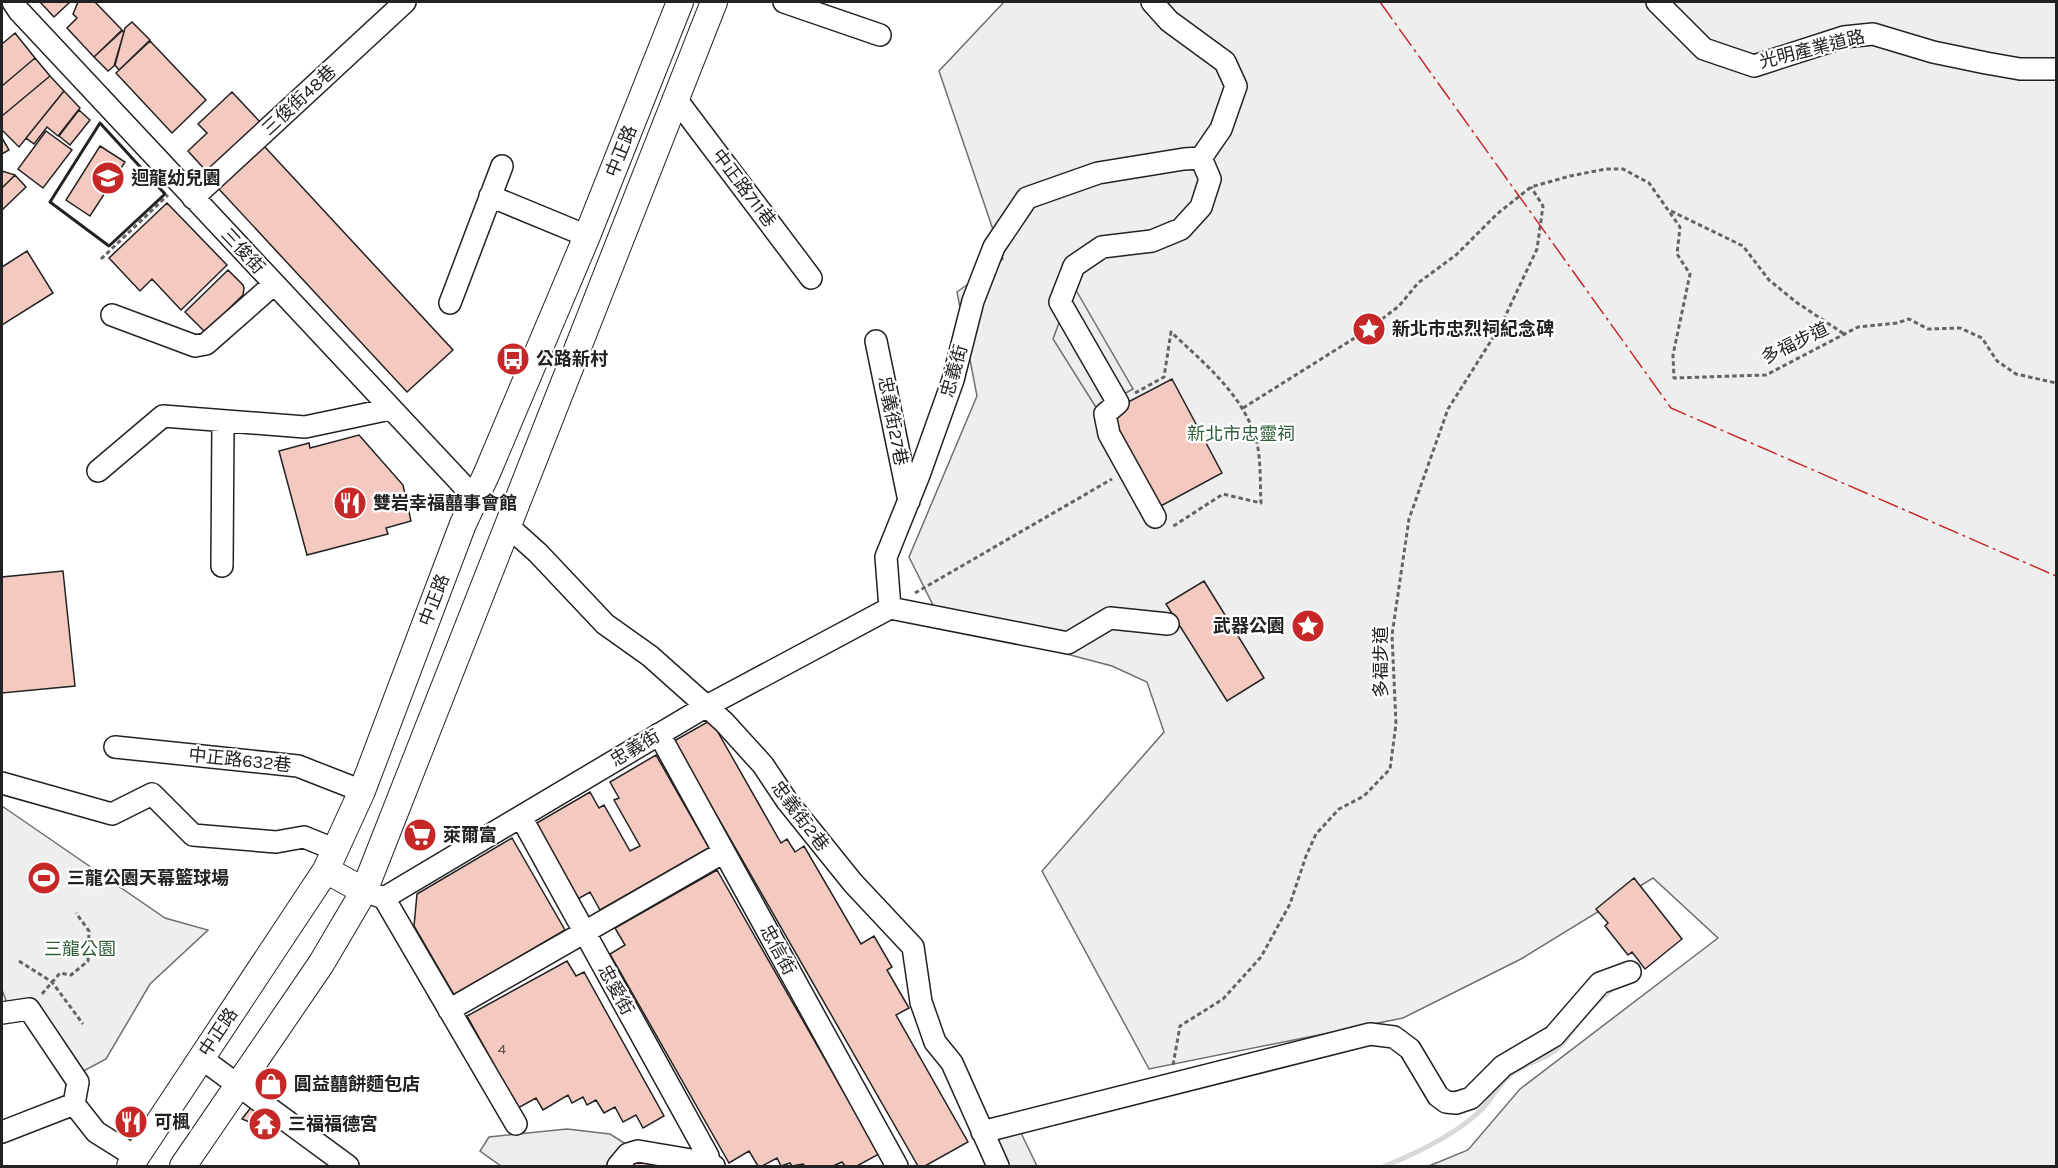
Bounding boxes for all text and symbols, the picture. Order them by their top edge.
street label: 光明產業道路 [1757,25,1867,73]
street label: 三俊街48巷 [257,60,341,140]
street label: 中正路 [601,122,641,180]
street label: 中正路711巷 [707,144,781,232]
school or university icon: 迴龍幼兒園 [90,160,126,196]
place label: 迴龍幼兒園 [131,167,221,189]
street label: 三俊街 [217,224,269,278]
place icon: 新北市忠烈祠紀念碑 [1351,311,1387,347]
street label: 多福步道 [1758,317,1832,369]
place label: 新北市忠烈祠紀念碑 [1392,318,1554,340]
bus stop icon: 公路新村 [495,341,531,377]
street label: 忠義街 [936,342,972,400]
place label: 公路新村 [536,348,608,370]
street label: 忠義街27巷 [874,374,912,468]
park label: 新北市忠靈祠 [1187,423,1295,445]
restaurant icon: 雙岩幸福囍事會館 [332,485,368,521]
place label: 雙岩幸福囍事會館 [373,492,517,514]
street label: 中正路 [414,571,454,629]
place icon: 武器公園 [1290,608,1326,644]
place label: 武器公園 [1213,615,1285,637]
street label: 多福步道 [1370,626,1392,698]
street label: 忠義街 [606,725,664,771]
street label: 中正路632巷 [187,744,293,776]
street label: 忠義街2巷 [766,776,834,856]
supermarket icon: 萊爾富 [402,817,438,853]
place label: 萊爾富 [443,824,497,846]
sports icon: 三龍公園天幕籃球場 [26,860,62,896]
place label: 三龍公園天幕籃球場 [67,867,229,889]
street label: 忠信街 [755,921,801,979]
park label: 三龍公園 [44,938,116,960]
street label: 忠愛街 [593,961,639,1019]
street label: 中正路 [194,1003,242,1061]
house number: 4 [498,1040,507,1058]
shop icon: 圓益囍餅麵包店 [253,1066,289,1102]
place label: 圓益囍餅麵包店 [294,1073,420,1095]
restaurant icon: 可楓 [113,1104,149,1140]
temple icon: 三福福德宮 [247,1106,283,1142]
place label: 可楓 [154,1111,190,1133]
place label: 三福福德宮 [288,1113,378,1135]

